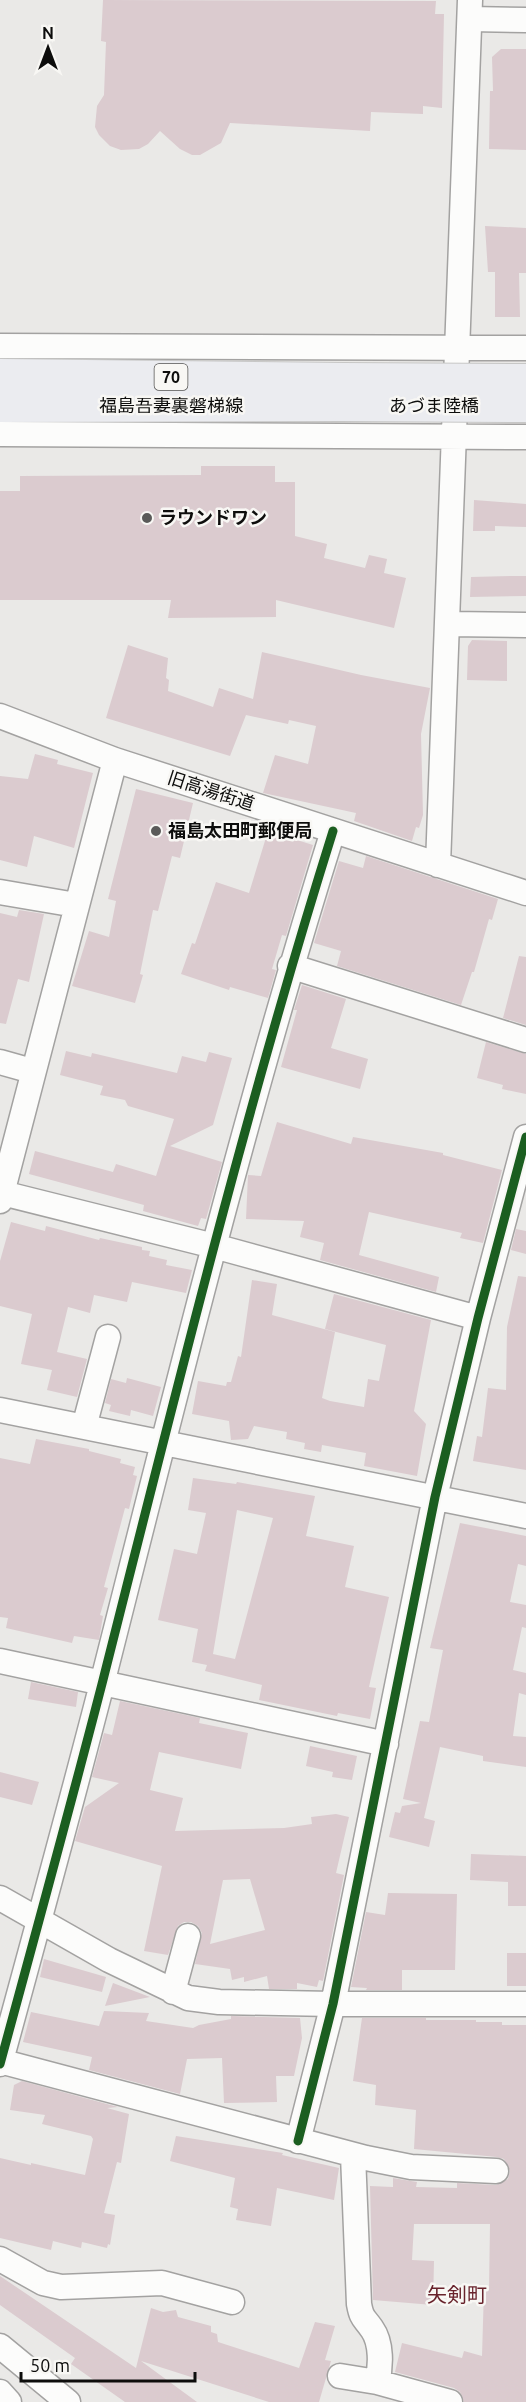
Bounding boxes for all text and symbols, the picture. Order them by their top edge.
north arrow [18,18,78,78]
text: N [42,24,54,42]
road number: 70 [154,364,188,390]
street label: 福島吾妻裏磐梯線 [99,395,243,415]
street label: あづま陸橋 [389,395,479,415]
place label: ラウンドワン [159,507,267,527]
marker: ラウンドワン [140,511,154,525]
street label: 旧高湯街道 [165,767,257,813]
place label: 福島太田町郵便局 [168,820,312,840]
marker: 福島太田町郵便局 [149,824,163,838]
district label: 矢剣町 [427,2283,487,2306]
scale bar [21,2345,195,2383]
text: 50 m [30,2355,70,2375]

